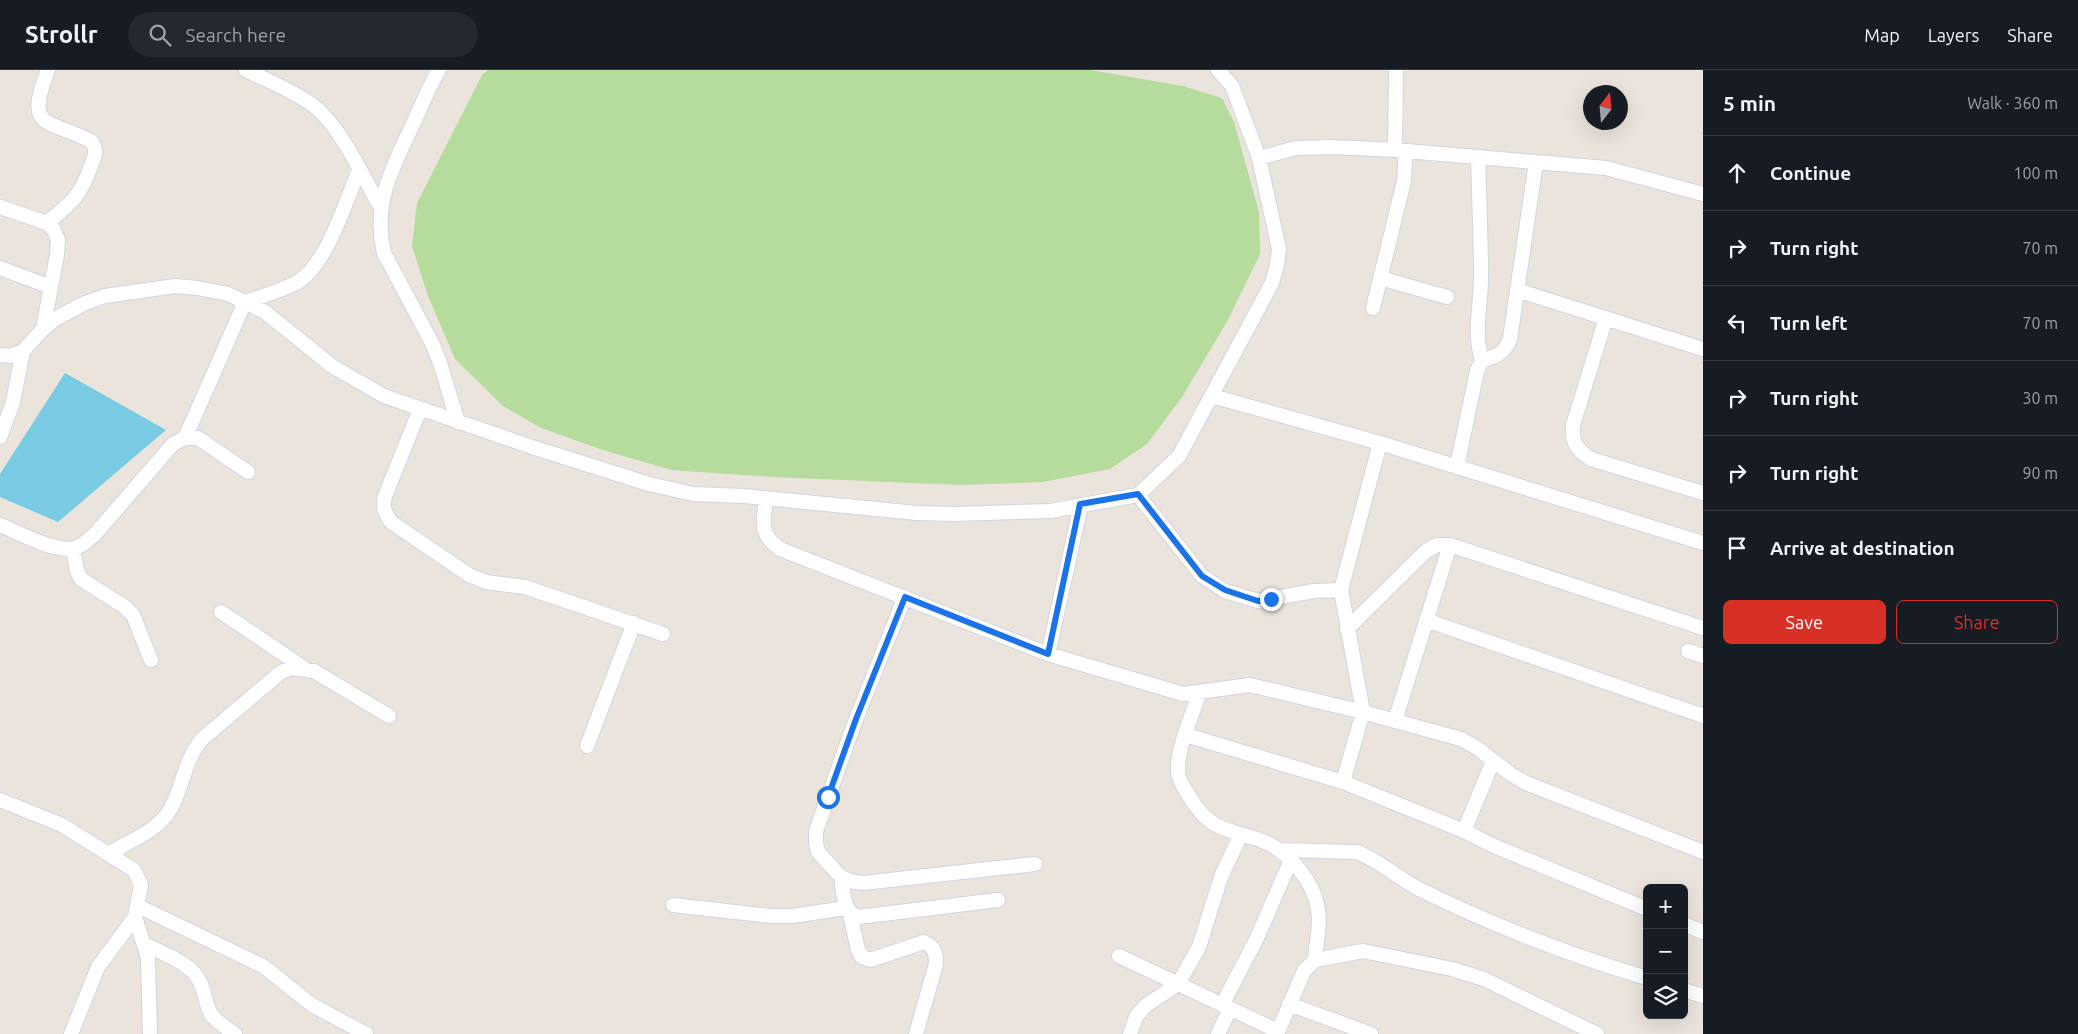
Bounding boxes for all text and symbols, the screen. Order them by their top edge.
search box [128,12,478,57]
text: Strollr [25,21,98,48]
icon: search [146,21,174,49]
text: Search here [186,24,286,46]
text: Map [1864,25,1900,45]
text: Layers [1928,25,1979,45]
text: Share [2007,25,2053,45]
north arrow [1583,85,1628,130]
text: 5 min [1723,91,1776,115]
text: Walk · 360 m [1967,94,2058,112]
icon: ahead [1723,159,1751,187]
text: Continue [1770,162,1851,184]
text: 100 m [2013,164,2058,182]
icon: right [1723,234,1751,262]
text: Turn right [1770,237,1858,259]
text: 70 m [2022,239,2058,257]
icon: left [1723,309,1751,337]
text: Turn left [1770,312,1848,334]
text: 70 m [2022,314,2058,332]
icon: right [1723,384,1751,412]
text: Turn right [1770,387,1858,409]
text: 30 m [2022,389,2058,407]
icon: right [1723,459,1751,487]
text: Turn right [1770,462,1858,484]
text: 90 m [2022,464,2058,482]
icon: arrive [1723,534,1751,562]
text: Arrive at destination [1770,537,1955,559]
route end [1260,588,1283,611]
button: Save [1723,600,1886,644]
button: Share [1896,600,2058,644]
route start [817,786,840,809]
map controls [1643,884,1688,1019]
button: + [1643,884,1688,929]
button: − [1643,929,1688,974]
button: layers [1643,974,1688,1019]

